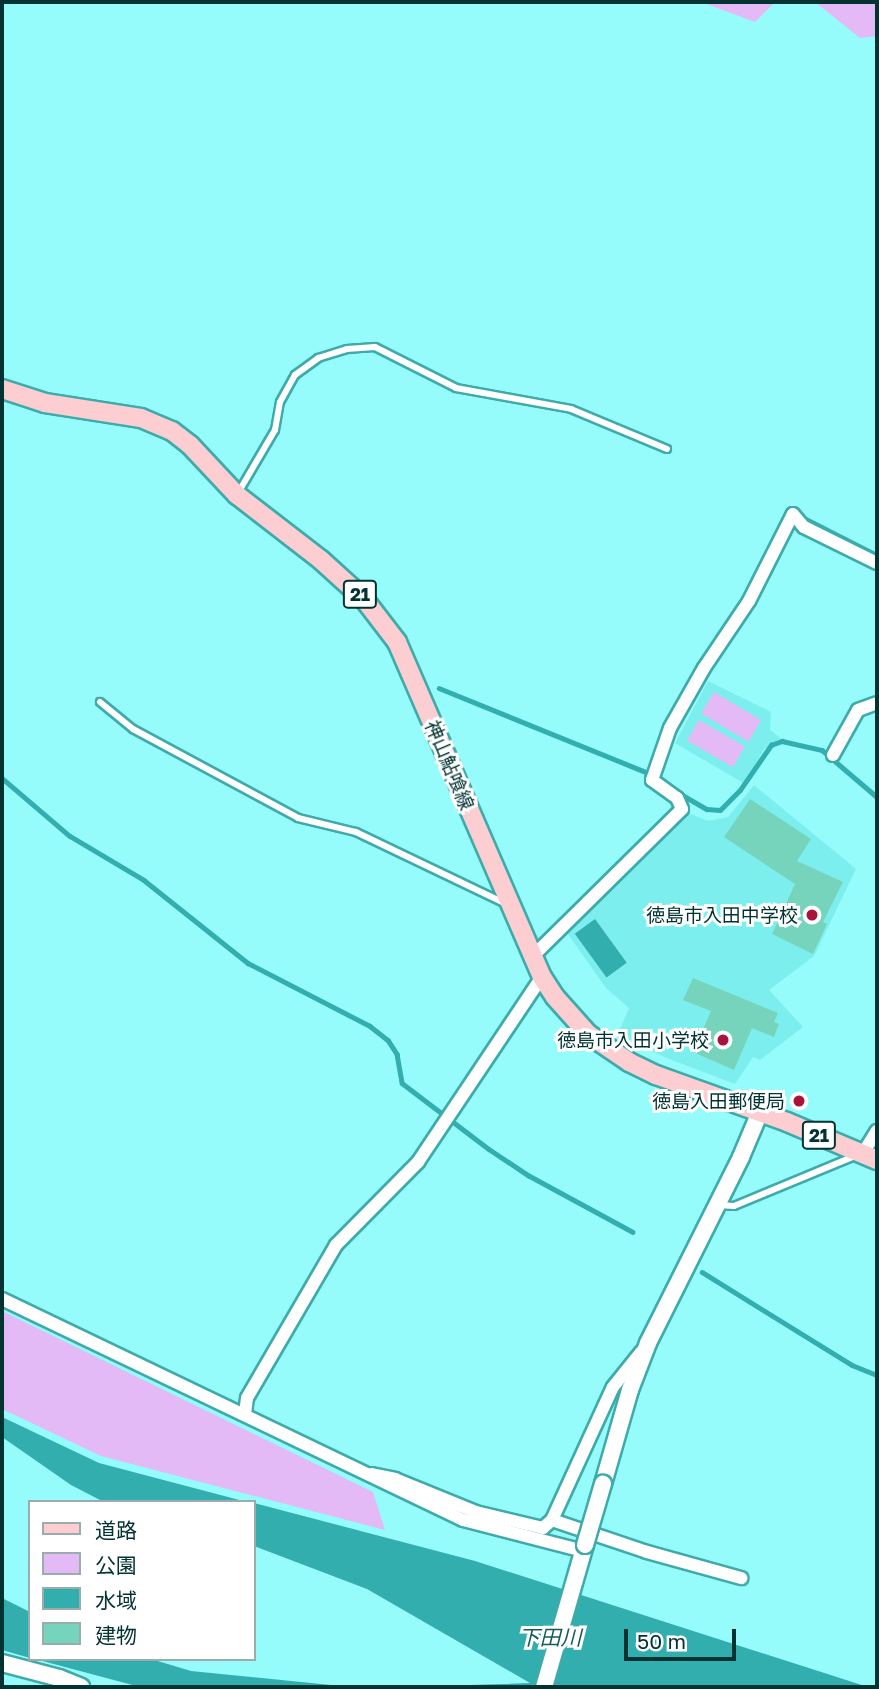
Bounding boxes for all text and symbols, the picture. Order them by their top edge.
road number: 21 [342,580,378,608]
street label: 神山鮎喰線 [421,717,479,813]
place label: 徳島市入田中学校 [646,904,798,926]
marker: 徳島市入田中学校 [804,907,820,923]
place label: 徳島市入田小学校 [557,1029,709,1051]
marker: 徳島市入田小学校 [715,1032,731,1048]
place label: 徳島入田郵便局 [652,1090,785,1112]
marker: 徳島入田郵便局 [791,1093,807,1109]
road number: 21 [802,1120,836,1150]
legend [28,1500,256,1661]
text: 道路 [95,1517,137,1543]
text: 公園 [95,1552,137,1578]
text: 水域 [95,1587,137,1613]
scale bar [627,1616,739,1660]
text: 建物 [95,1622,137,1648]
water label: 下田川 [519,1624,581,1650]
text: 50 m [637,1628,686,1654]

